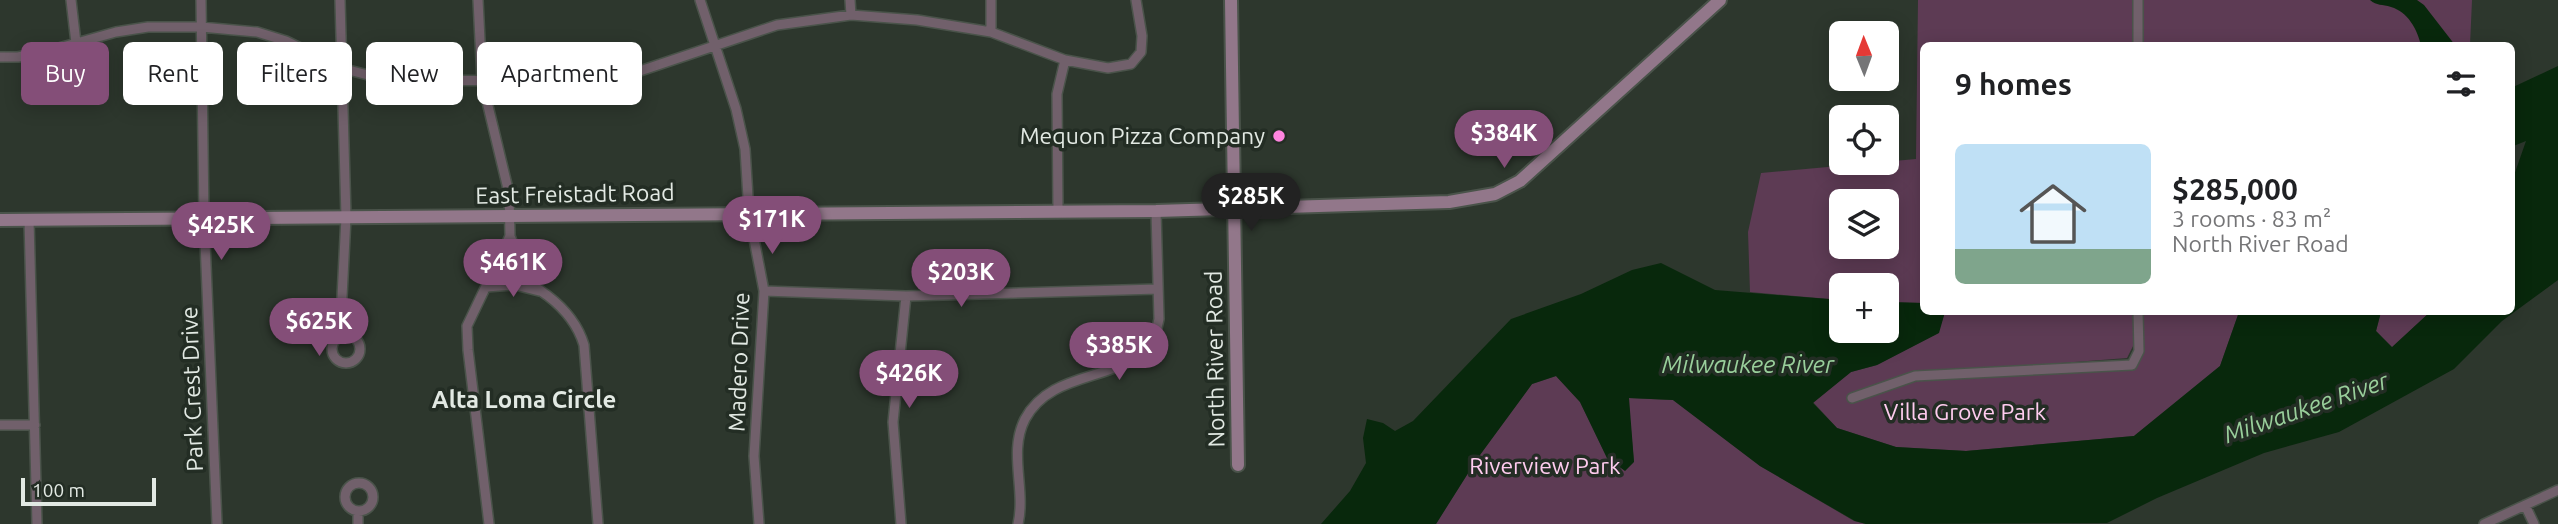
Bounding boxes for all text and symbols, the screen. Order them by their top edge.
north arrow [1829,21,1899,91]
map controls [1829,21,1899,343]
chip: Buy [21,42,109,105]
chip: Rent [123,42,223,105]
chip: Filters [237,42,352,105]
chip: New [366,42,463,105]
chip: Apartment [477,42,642,105]
icon: filters [2442,65,2480,103]
text: 9 homes [1955,67,2072,101]
button: locate [1829,105,1899,175]
pin: $384K [1455,110,1553,170]
text: $384K [1470,120,1538,145]
place label: Mequon Pizza Company [1020,123,1265,148]
marker: Mequon Pizza Company [1271,128,1287,144]
icon: home [2011,172,2095,256]
text: $285,000 [2172,172,2298,206]
pin: $285K [1202,174,1300,233]
street label: East Freistadt Road [475,179,675,208]
text: $285K [1217,183,1285,208]
button: layers [1829,189,1899,259]
pin: $171K [723,196,821,256]
pin: $425K [172,202,270,262]
text: $171K [738,206,806,231]
text: 3 rooms · 83 m² [2172,206,2331,231]
text: $425K [187,212,255,237]
text: North River Road [2172,231,2349,256]
pin: $461K [464,240,562,299]
text: $461K [479,249,547,274]
pin: $203K [912,250,1010,309]
text: $203K [927,259,995,284]
street label: North River Road [1200,270,1229,448]
button: + [1829,273,1899,343]
street label: Madero Drive [724,292,753,432]
pin: $625K [270,298,368,358]
street label: Park Crest Drive [176,306,207,472]
text: $625K [285,308,353,333]
pin: $385K [1070,322,1168,382]
text: $385K [1085,332,1153,357]
pin: $426K [860,350,958,410]
water label: Milwaukee River [1662,351,1835,378]
text: $426K [875,360,943,385]
water label: Milwaukee River [2220,366,2392,448]
district label: Alta Loma Circle [432,386,616,413]
park label: Villa Grove Park [1884,399,2047,424]
park label: Riverview Park [1469,453,1621,478]
scale bar [21,475,156,507]
text: 100 m [32,479,85,501]

